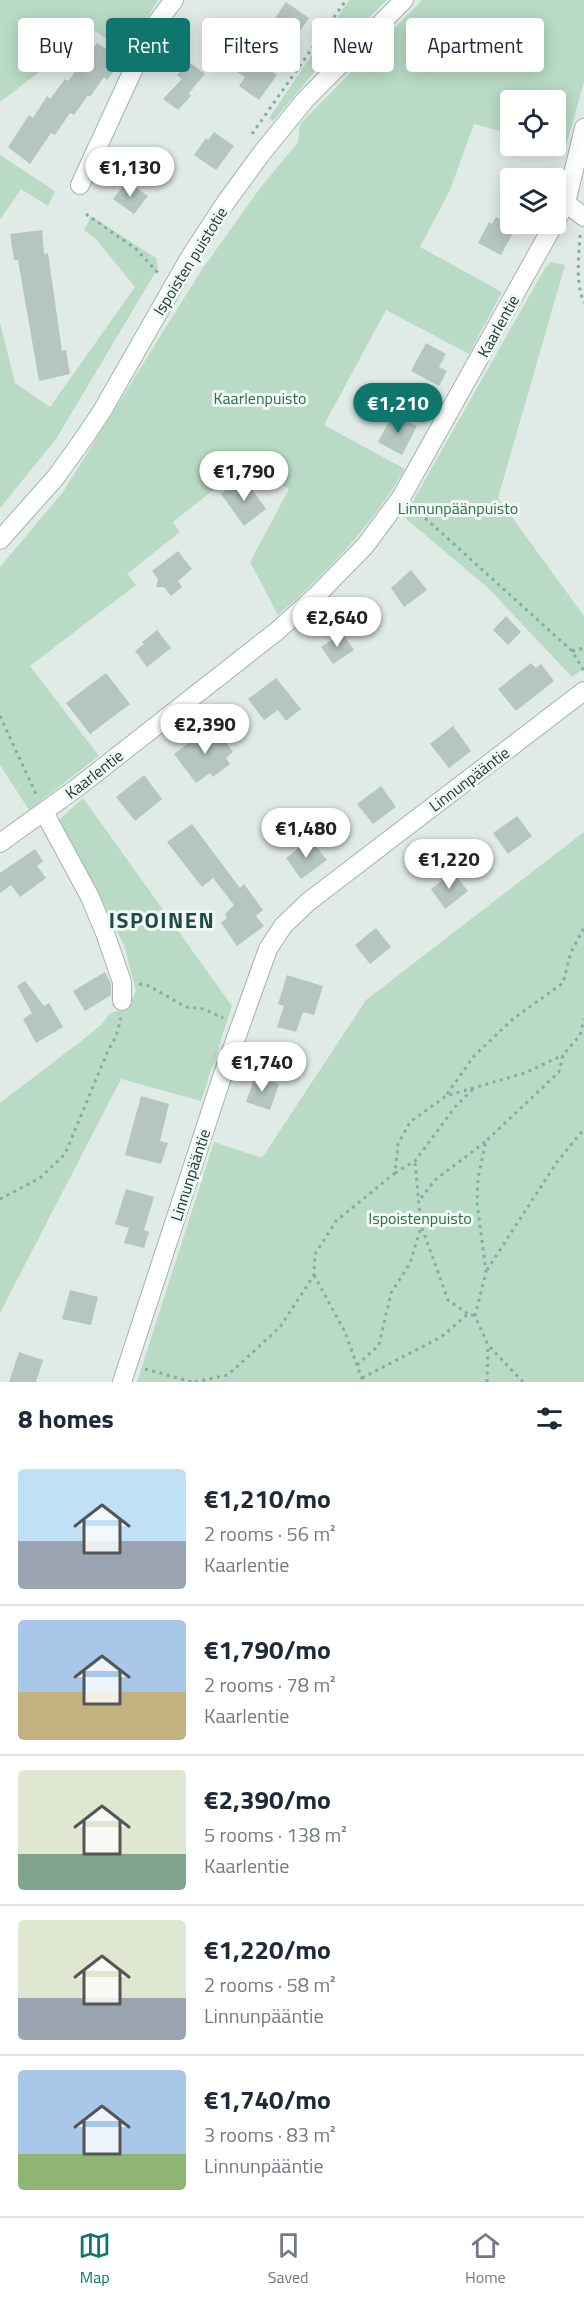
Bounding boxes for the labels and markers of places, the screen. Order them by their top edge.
pin: €1,130 [81,147,179,198]
pin: €1,210 [349,383,447,434]
pin: €1,790 [195,451,293,502]
pin: €2,640 [288,597,386,648]
pin: €2,390 [156,704,254,755]
pin: €1,480 [257,808,355,859]
pin: €1,220 [400,839,498,890]
pin: €1,740 [213,1042,311,1093]

